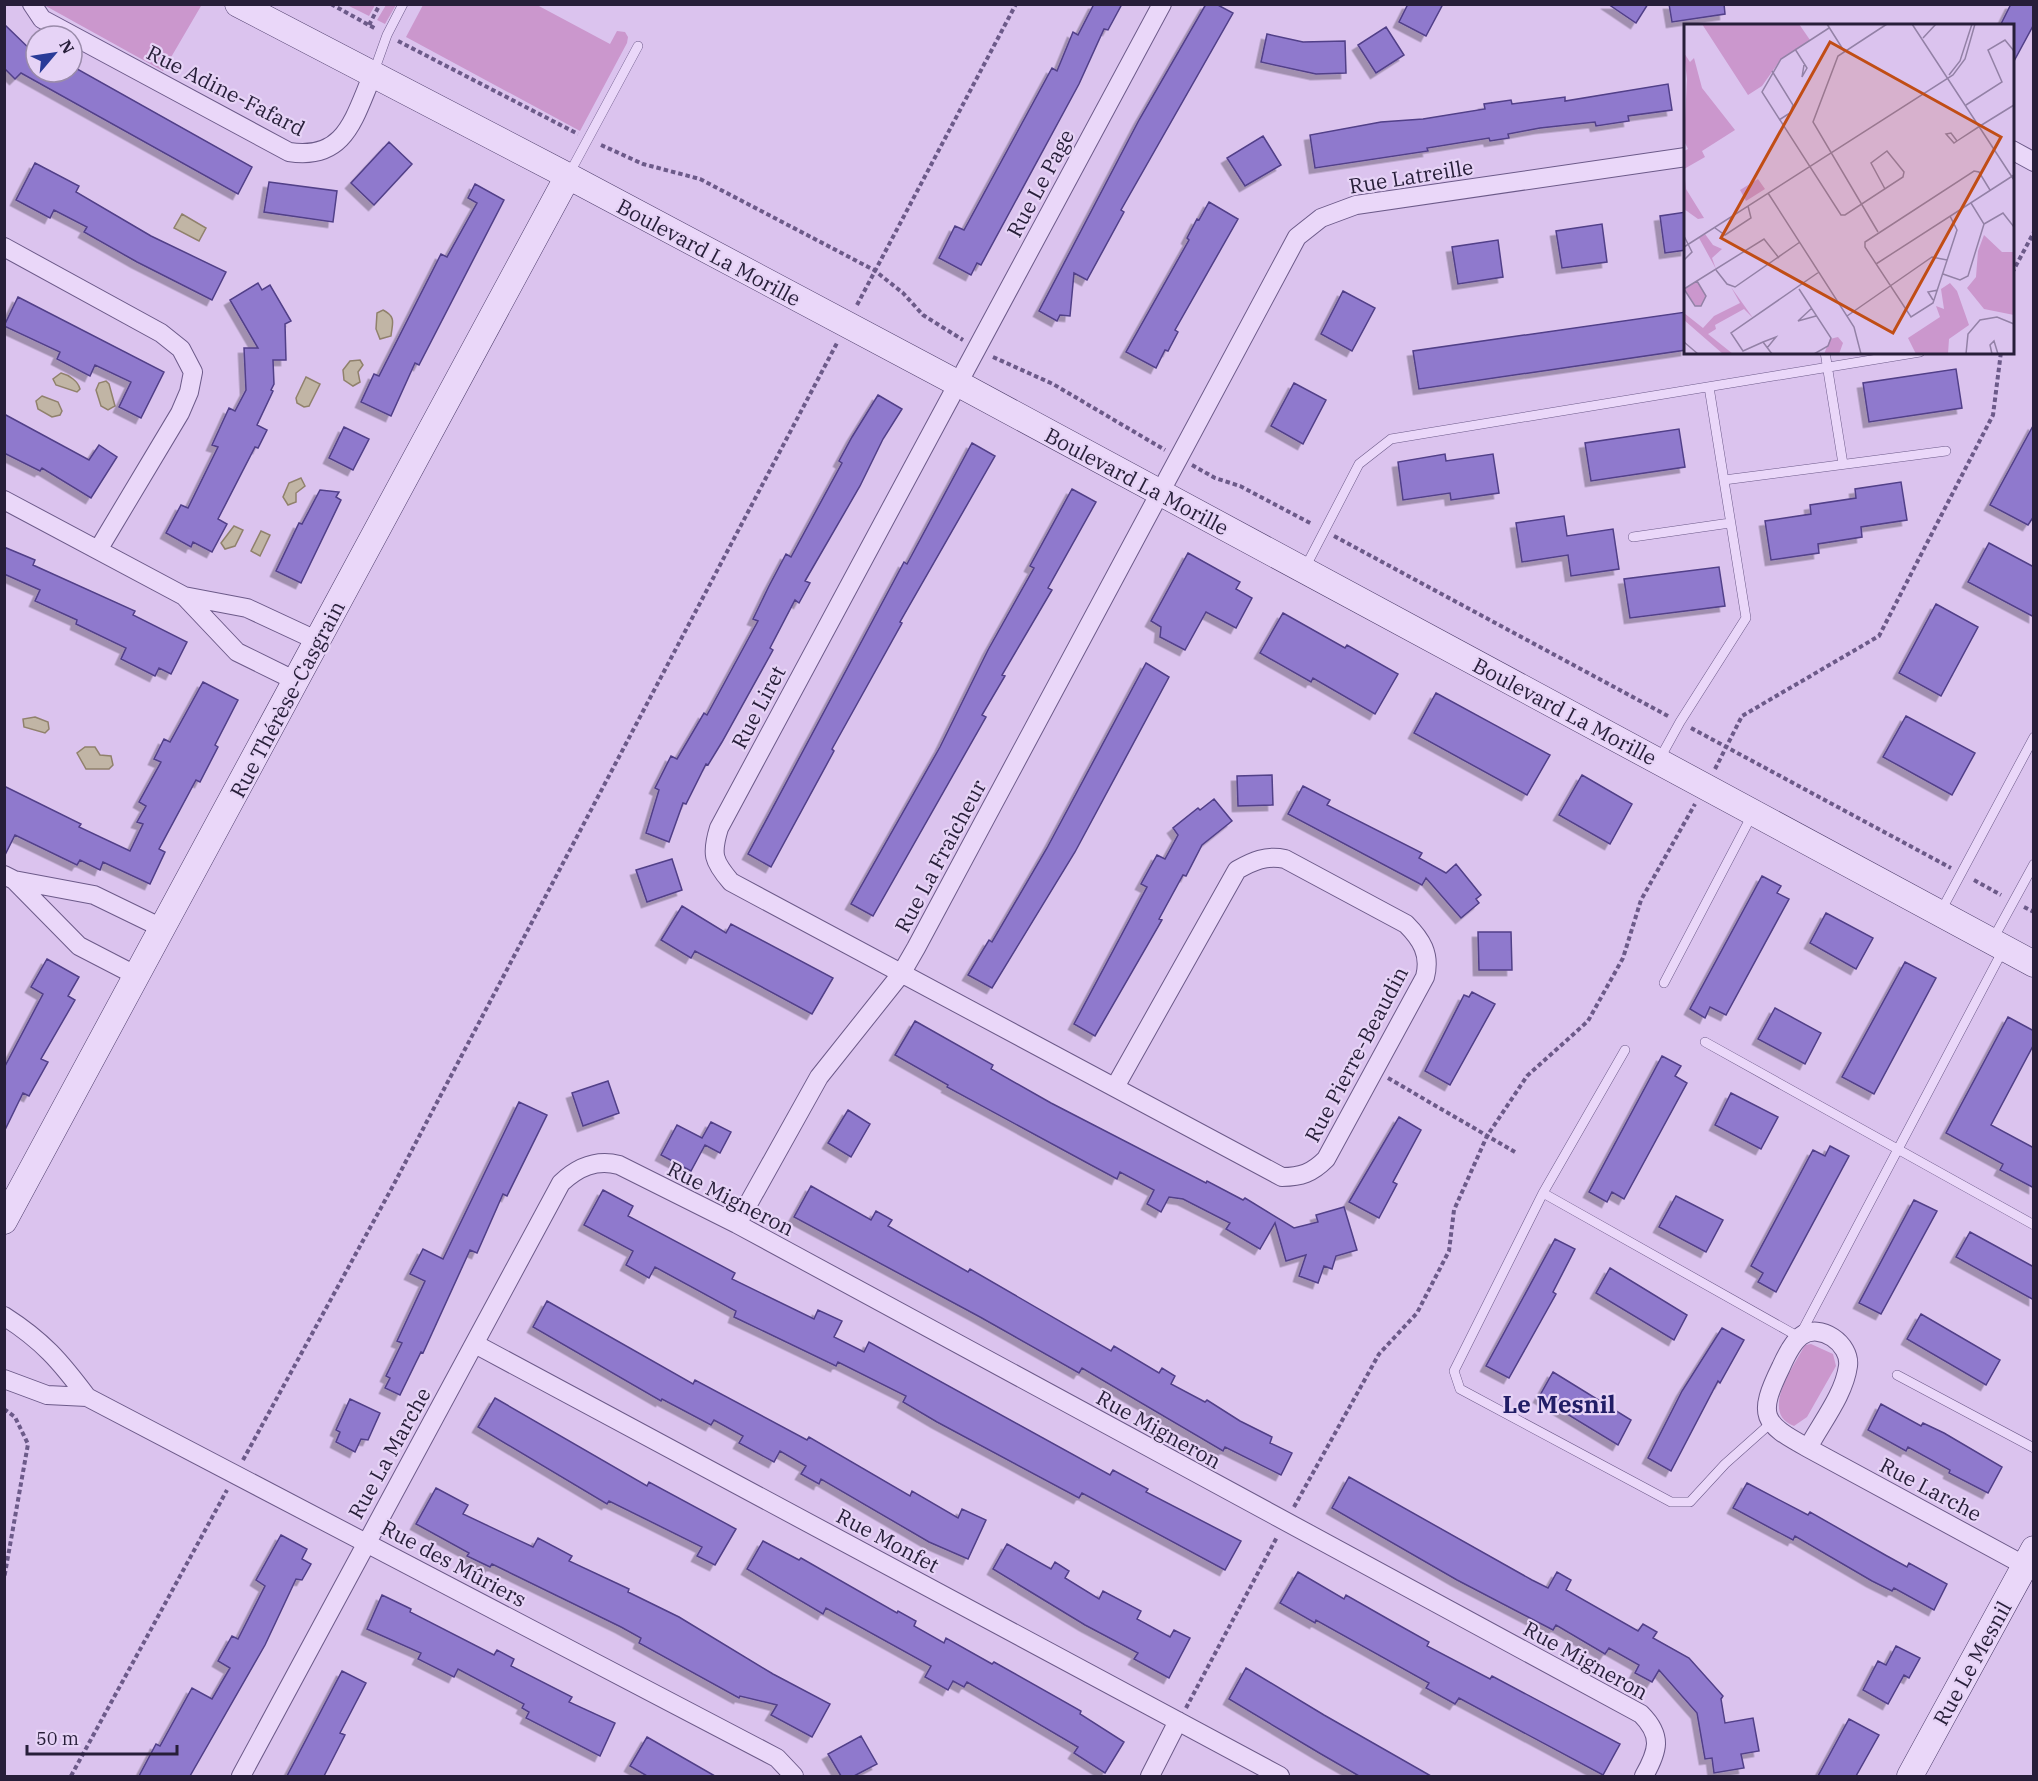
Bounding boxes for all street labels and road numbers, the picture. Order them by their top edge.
street label: Rue Adine-Fafard [142,38,310,142]
street label: Rue Le Page [1000,124,1080,242]
street label: Rue Latreille [1347,152,1475,200]
street label: Boulevard La Morille [612,192,806,312]
street label: Boulevard La Morille [1040,421,1234,541]
street label: Rue Thérèse-Casgrain [223,596,351,802]
street label: Boulevard La Morille [1468,651,1662,771]
street label: Rue Liret [724,661,792,753]
street label: Rue La Fraîcheur [888,774,992,937]
street label: Rue Pierre-Beaudin [1298,961,1414,1147]
street label: Rue Migneron [663,1154,799,1242]
street label: Rue La Marche [341,1382,437,1524]
street label: Rue Migneron [1092,1383,1226,1475]
street label: Rue Larche [1875,1450,1987,1528]
street label: Rue Monfet [832,1501,944,1579]
street label: Rue des Mûriers [377,1513,531,1613]
street label: Rue Le Mesnil [1926,1596,2018,1730]
street label: Rue Migneron [1519,1614,1653,1706]

